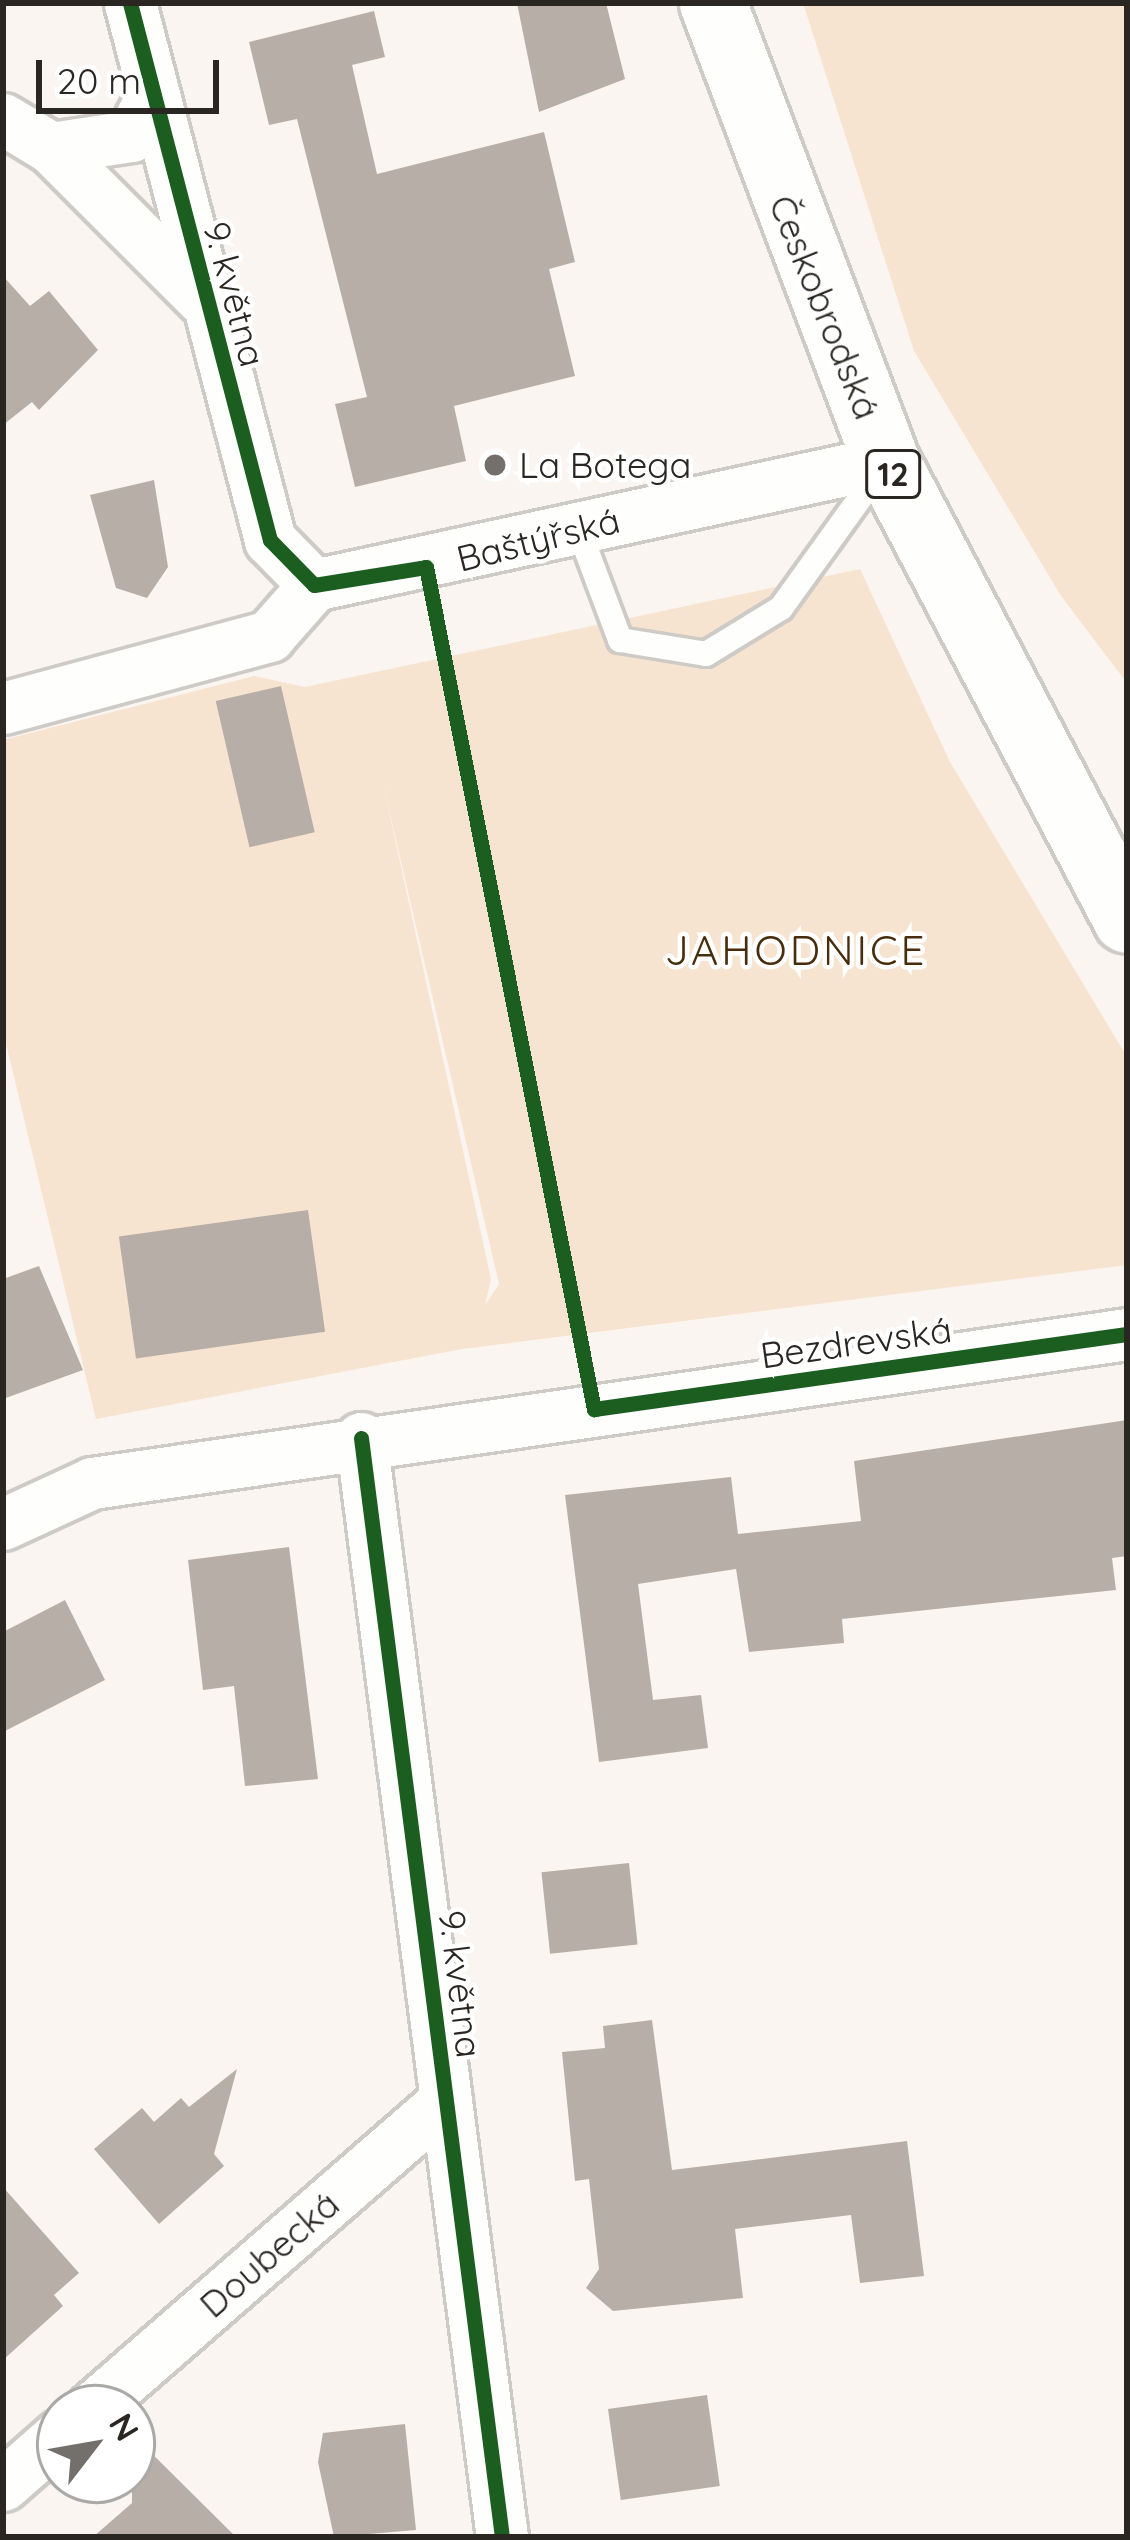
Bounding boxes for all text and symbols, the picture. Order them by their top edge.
scale bar [42,36,225,110]
text: 20 m [57,58,141,103]
street label: Českobrodská [761,189,889,425]
street label: 9. května [195,217,275,371]
place label: La Botega [519,443,691,487]
road number: 12 [863,447,923,501]
marker: La Botega [482,452,508,478]
street label: Baštýřská [452,498,624,580]
district label: JAHODNICE [665,925,927,975]
street label: Bezdrevská [758,1307,954,1377]
street label: 9. května [431,1908,491,2060]
street label: Doubecká [191,2182,347,2326]
north arrow [36,2384,156,2504]
text: N [101,2406,149,2448]

